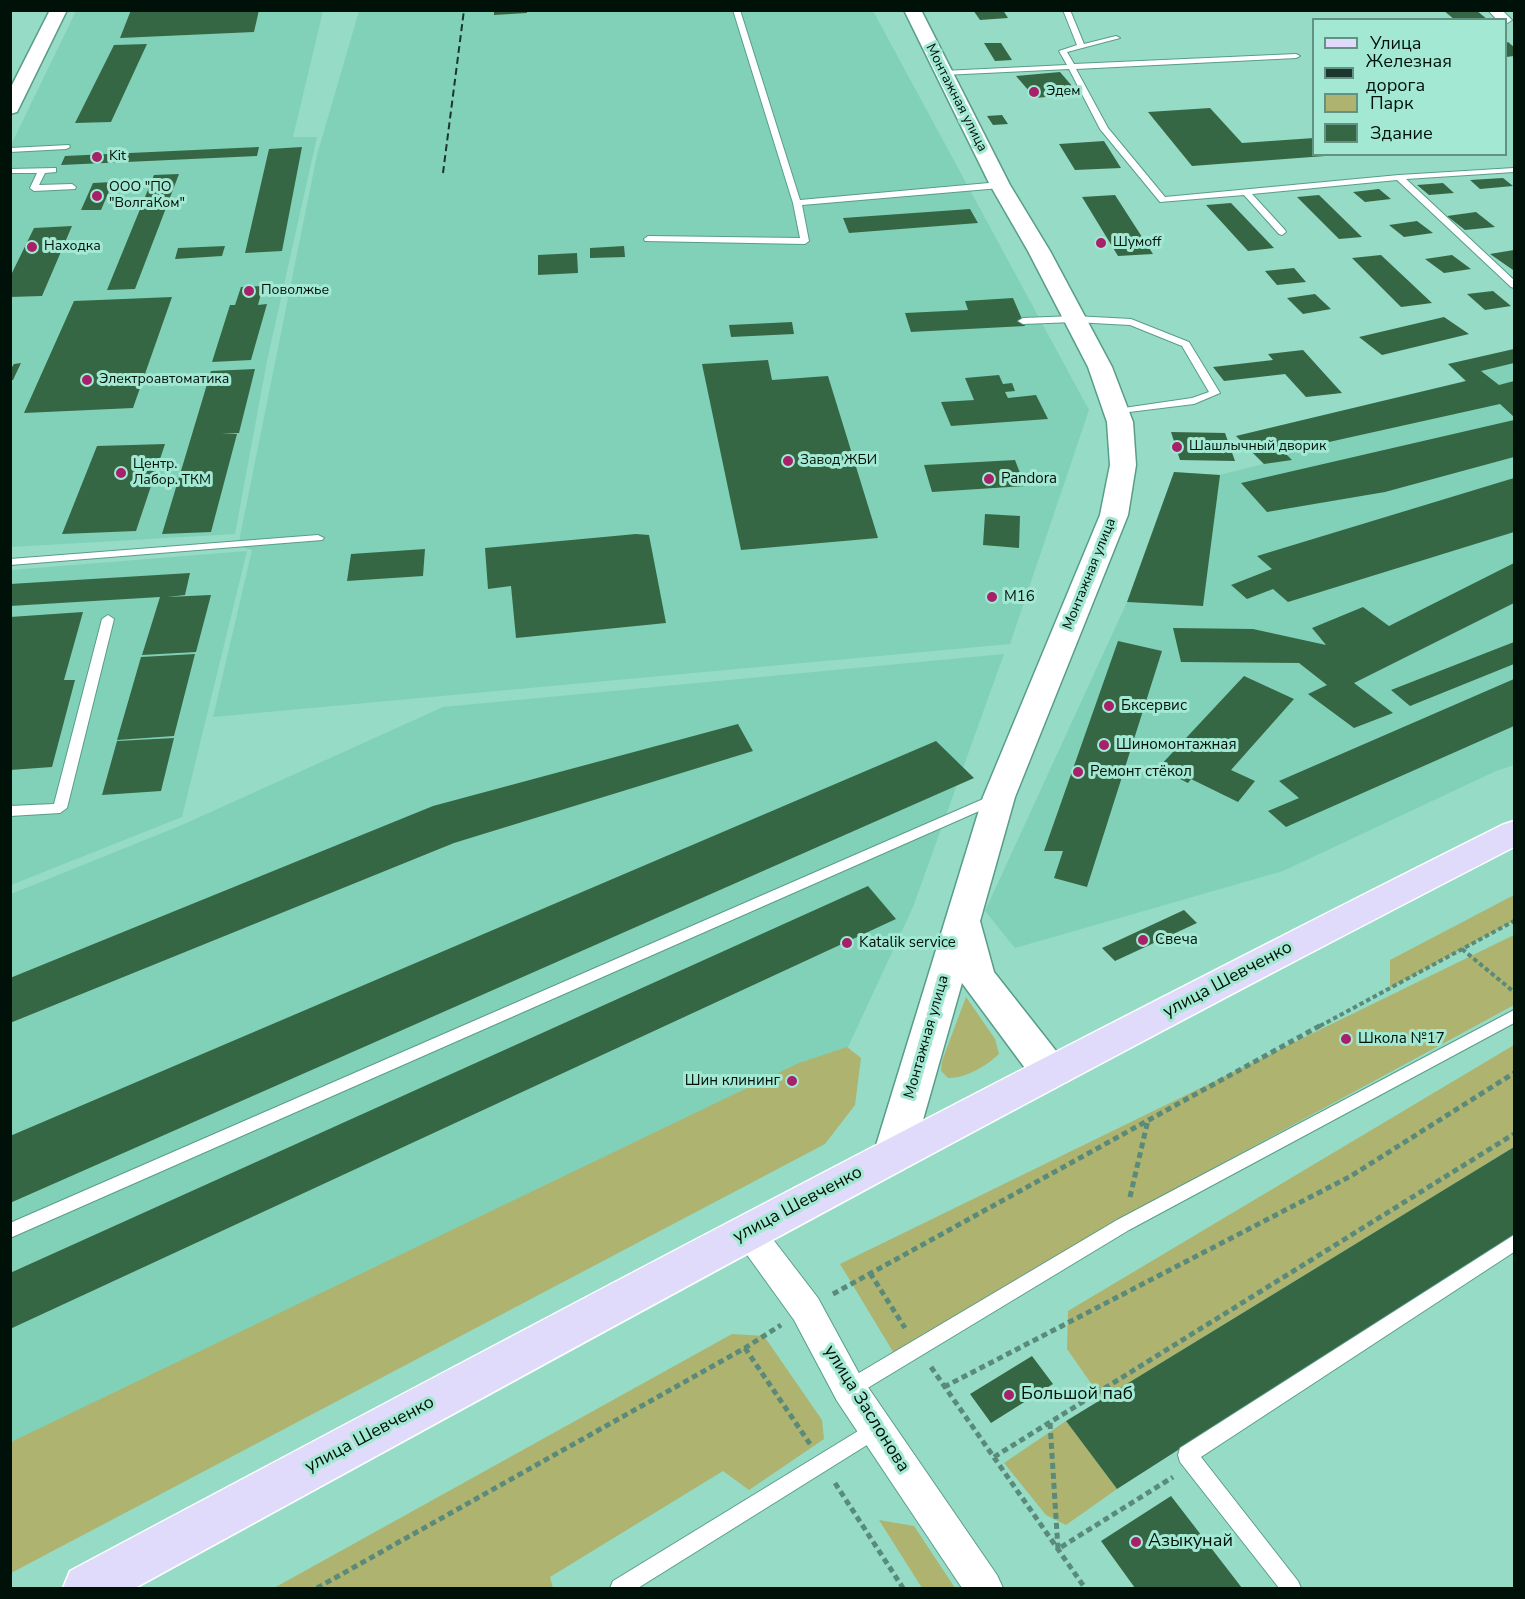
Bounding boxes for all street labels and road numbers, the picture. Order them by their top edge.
street label: Монтажная улица [922,41,990,155]
street label: Монтажная улица [1060,516,1120,632]
street label: улица Шевченко [1160,937,1296,1023]
street label: Монтажная улица [901,973,953,1101]
street label: улица Шевченко [730,1162,866,1248]
street label: улица Заслонова [818,1342,914,1476]
street label: улица Шевченко [302,1392,438,1478]

